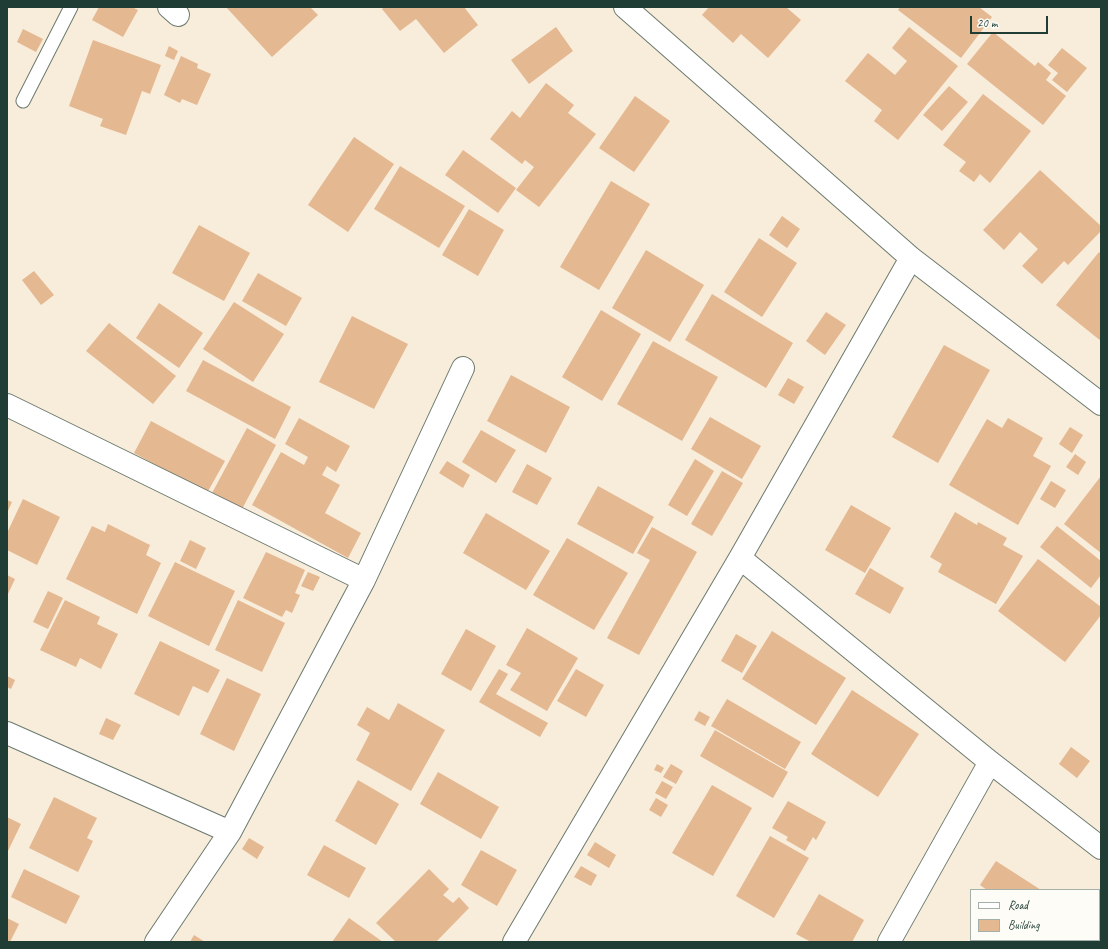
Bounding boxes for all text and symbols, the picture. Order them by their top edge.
scale bar [972,8,1050,34]
text: 20 m [977,15,997,31]
legend [970,889,1100,941]
text: Road [1008,897,1028,913]
text: Building [1008,917,1040,933]

